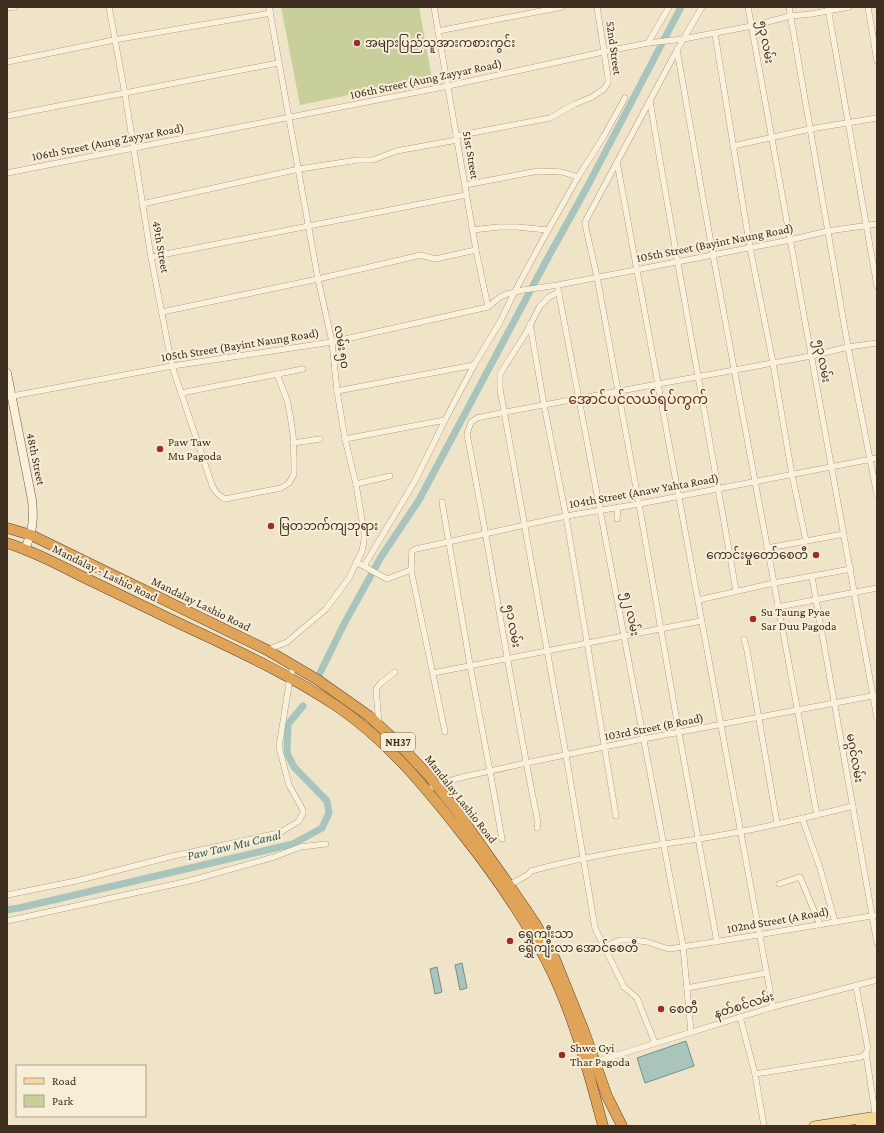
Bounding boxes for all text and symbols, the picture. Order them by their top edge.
street label: ၅၃ လမ်း [752,19,779,65]
street label: 52nd Street [603,20,625,77]
place label: အများပြည်သူအားကစားကွင်း [365,34,515,53]
marker: အများပြည်သူအားကစားကွင်း [352,38,362,48]
street label: 106th Street (Aung Zayyar Road) [349,56,503,102]
street label: 106th Street (Aung Zayyar Road) [31,120,185,164]
street label: 51st Street [460,130,482,181]
street label: 49th Street [150,220,173,275]
street label: 105th Street (Bayint Naung Road) [635,221,795,265]
street label: လမ်း ၅၀ [329,324,354,370]
street label: 105th Street (Bayint Naung Road) [160,326,320,364]
street label: ၅၃ လမ်း [809,338,836,384]
district label: အောင်ပင်လယ်ရပ်ကွက် [568,389,708,411]
street label: 48th Street [24,431,49,488]
place label: Paw Taw Mu Pagoda [168,435,222,463]
marker: Paw Taw Mu Pagoda [155,444,165,454]
street label: 104th Street (Anaw Yahta Road) [568,471,720,511]
place label: မြတဘက်ကျဘုရား [279,517,378,536]
marker: မြတဘက်ကျဘုရား [266,521,276,531]
street label: Mandalay - Lashio Road [50,541,160,605]
place label: ကောင်းမှုတော်စေတီ [706,546,808,565]
marker: ကောင်းမှုတော်စေတီ [811,550,821,560]
street label: Mandalay Lashio Road [149,574,253,634]
street label: ၅၂ လမ်း [617,591,644,638]
street label: ၅၁ လမ်း [499,603,526,649]
place label: Su Taung Pyae Sar Duu Pagoda [761,605,837,633]
marker: Su Taung Pyae Sar Duu Pagoda [748,614,758,624]
street label: 103rd Street (B Road) [603,711,705,743]
street label: မဂ္ဂင်လမ်း [840,732,868,784]
road number: NH37 [381,733,415,751]
street label: Mandalay Lashio Road [422,752,500,847]
water label: Paw Taw Mu Canal [186,827,283,863]
street label: 102nd Street (A Road) [726,904,830,936]
place label: ရွှေကျီးသာ ရွှေကျီးလာ အောင်စေတီ [518,925,638,958]
marker: ရွှေကျီးသာ ရွှေကျီးလာ အောင်စေတီ [505,936,515,946]
street label: နတ်စင်လမ်း [712,987,777,1024]
place label: စေတီ [669,1000,698,1016]
marker: စေတီ [656,1004,666,1014]
place label: Shwe Gyi Thar Pagoda [570,1041,630,1069]
marker: Shwe Gyi Thar Pagoda [557,1050,567,1060]
legend [16,1065,146,1117]
text: Road [52,1074,77,1088]
text: Park [52,1094,74,1108]

